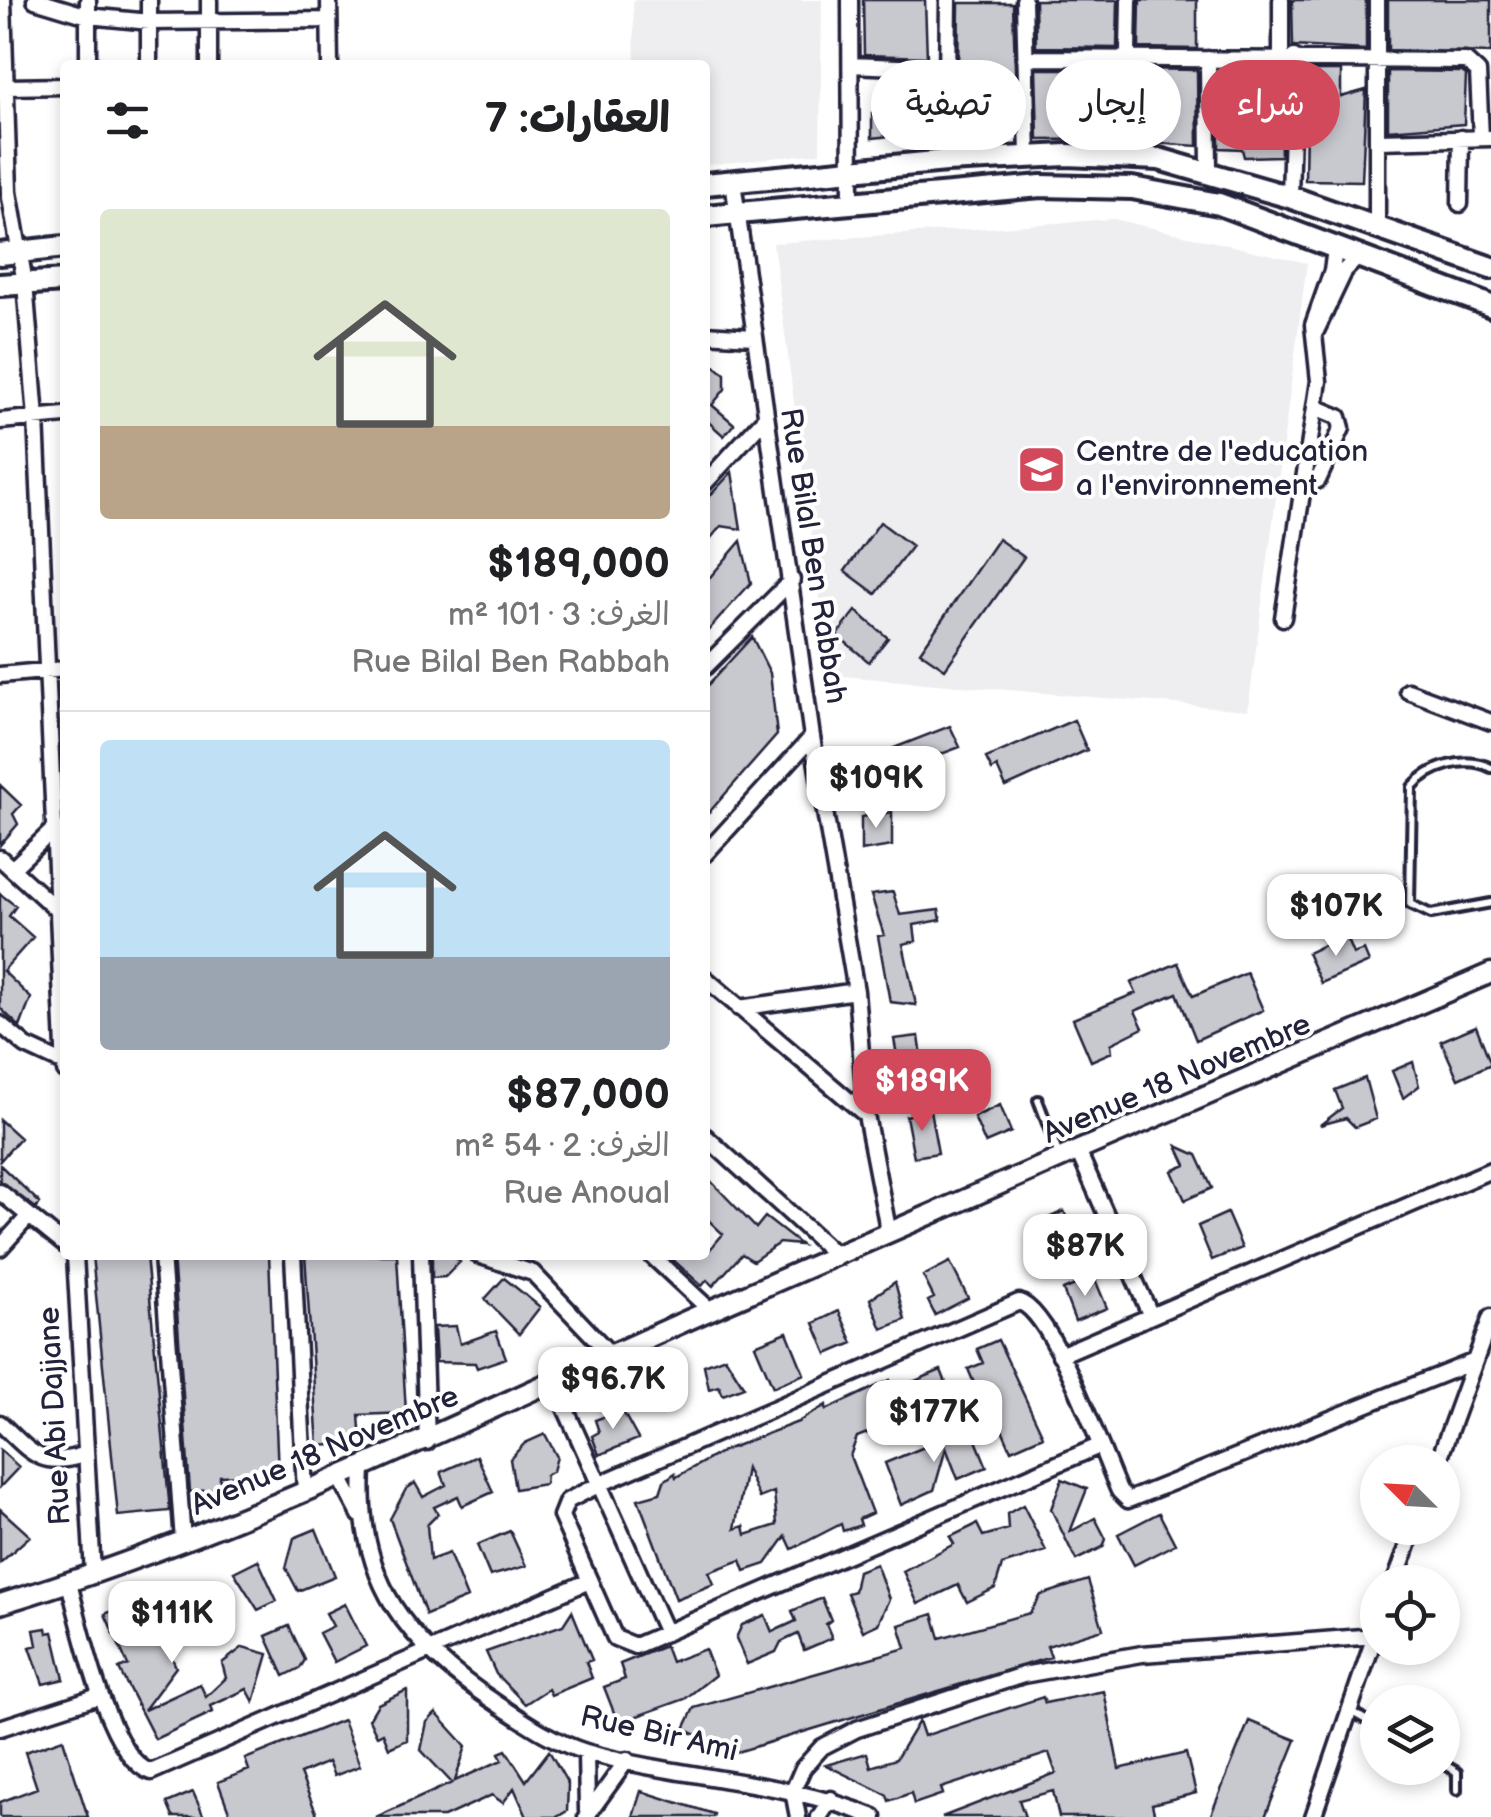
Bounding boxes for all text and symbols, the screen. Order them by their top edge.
chip: تصفية [871,60,1026,150]
chip: إيجار [1046,60,1181,150]
chip: شراء [1201,60,1340,150]
icon: filters [100,93,155,148]
text: العقارات: 7 [485,94,670,145]
icon: home [295,274,475,454]
street label: Rue Bilal Ben Rabbah [772,406,854,706]
place label: Centre de l'education a l'environnement [1076,434,1368,504]
school or university icon: Centre de l'education a l'environnement [1015,443,1067,495]
text: $189,000 [487,539,670,590]
text: الغرف: 3 · 101 m² [448,596,670,635]
text: Rue Bilal Ben Rabbah [351,643,670,682]
pin: $109K [806,746,946,831]
text: $109K [828,759,924,798]
icon: home [295,805,475,985]
pin: $107K [1266,874,1406,959]
text: $107K [1289,887,1383,926]
street label: Avenue 18 Novembre [1038,1006,1316,1152]
pin: $189K [852,1049,992,1134]
text: $189K [875,1062,969,1101]
text: $87,000 [506,1070,670,1121]
text: الغرف: 2 · 54 m² [455,1127,670,1166]
text: Rue Anoual [503,1174,670,1213]
pin: $87K [1026,1214,1144,1299]
text: $87K [1045,1227,1125,1266]
street label: Rue Abi Dajjane [31,1306,79,1526]
pin: $96.7K [532,1347,694,1432]
text: $96.7K [560,1360,666,1399]
street label: Avenue 18 Novembre [186,1378,464,1524]
pin: $177K [864,1380,1004,1465]
text: $177K [888,1393,980,1432]
north arrow [1360,1445,1460,1545]
map controls [1360,1445,1460,1785]
button: locate [1360,1565,1460,1665]
pin: $111K [102,1581,242,1666]
text: $111K [130,1594,214,1633]
button: layers [1360,1685,1460,1785]
street label: Rue Bir Ami [577,1698,741,1770]

